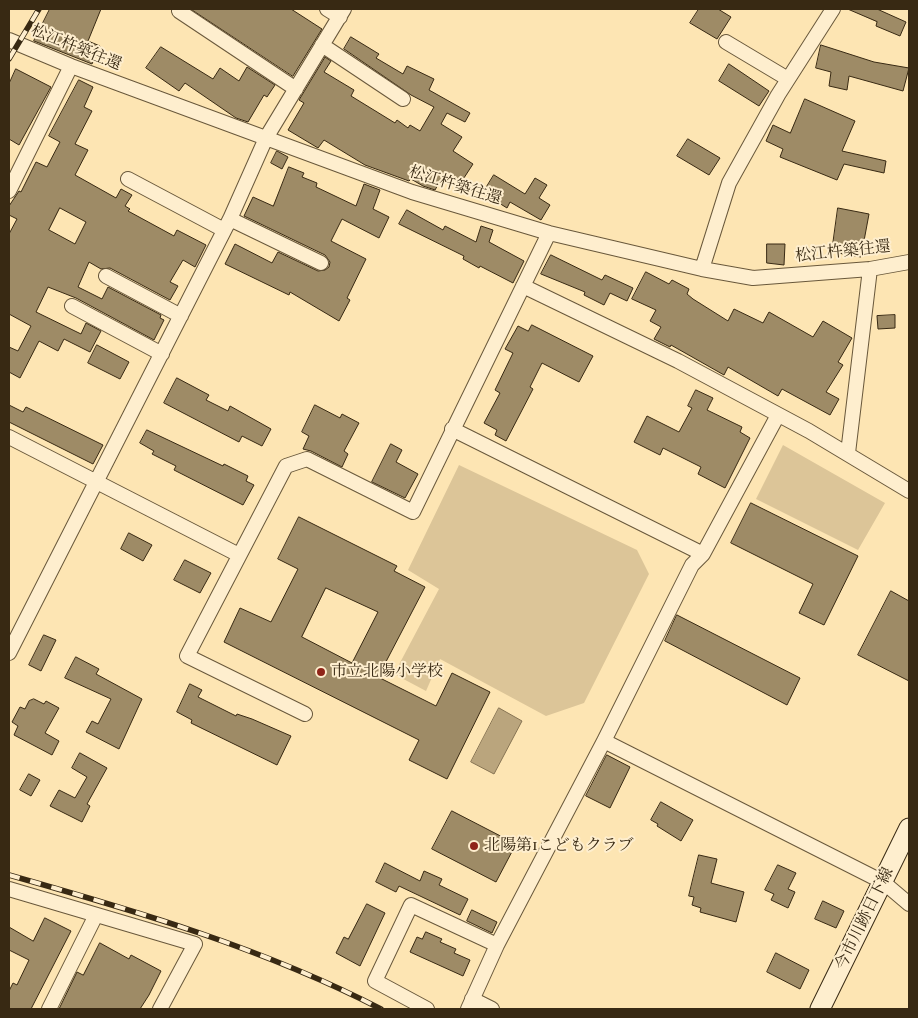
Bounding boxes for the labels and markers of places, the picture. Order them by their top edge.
place label: 市立北陽小学校 [331,662,443,682]
marker: 市立北陽小学校 [315,666,327,678]
place label: 北陽第1こどもクラブ [484,836,634,856]
marker: 北陽第1こどもクラブ [468,840,480,852]

